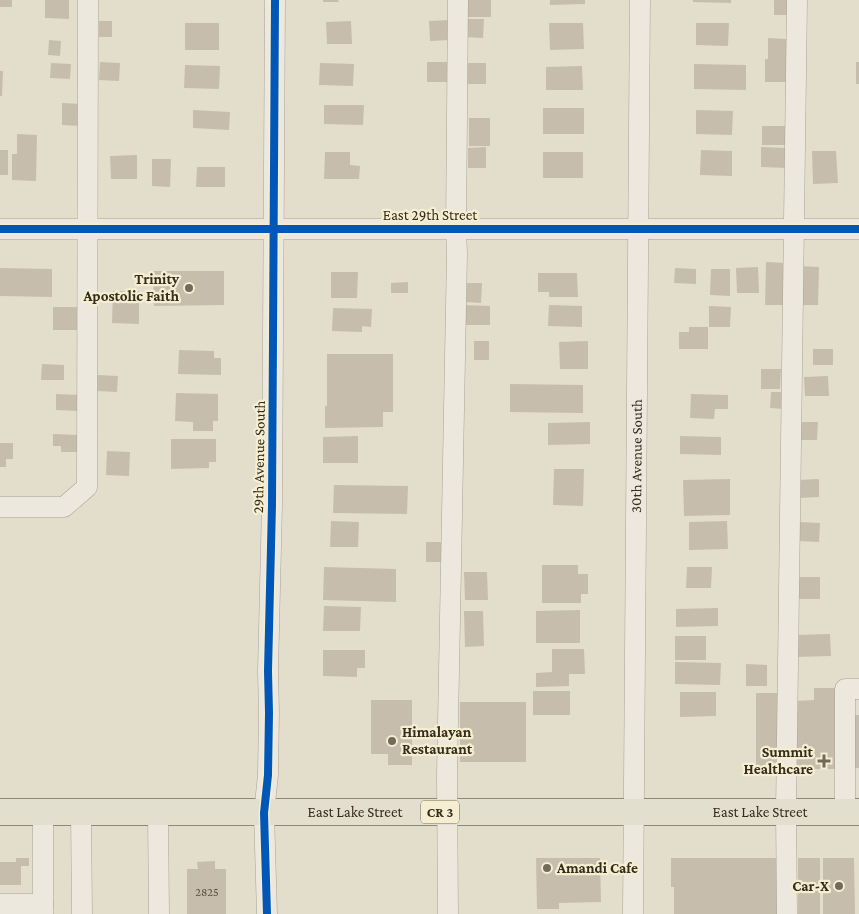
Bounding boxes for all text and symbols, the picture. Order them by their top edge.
street label: East 29th Street [383,207,478,223]
place label: Trinity Apostolic Faith [82,271,180,304]
marker: Trinity Apostolic Faith [183,282,195,294]
street label: 30th Avenue South [628,399,645,513]
street label: 29th Avenue South [250,400,268,514]
place label: Himalayan Restaurant [402,724,473,757]
marker: Himalayan Restaurant [386,735,398,747]
place label: Summit Healthcare [743,744,814,777]
marker: Summit Healthcare [817,754,831,768]
road number: CR 3 [421,800,459,824]
street label: East Lake Street [308,804,403,820]
street label: East Lake Street [713,804,808,820]
place label: Amandi Cafe [556,860,638,876]
marker: Amandi Cafe [541,862,553,874]
place label: Car-X [792,878,829,894]
marker: Car-X [833,880,845,892]
house number: 2825 [195,885,219,899]

